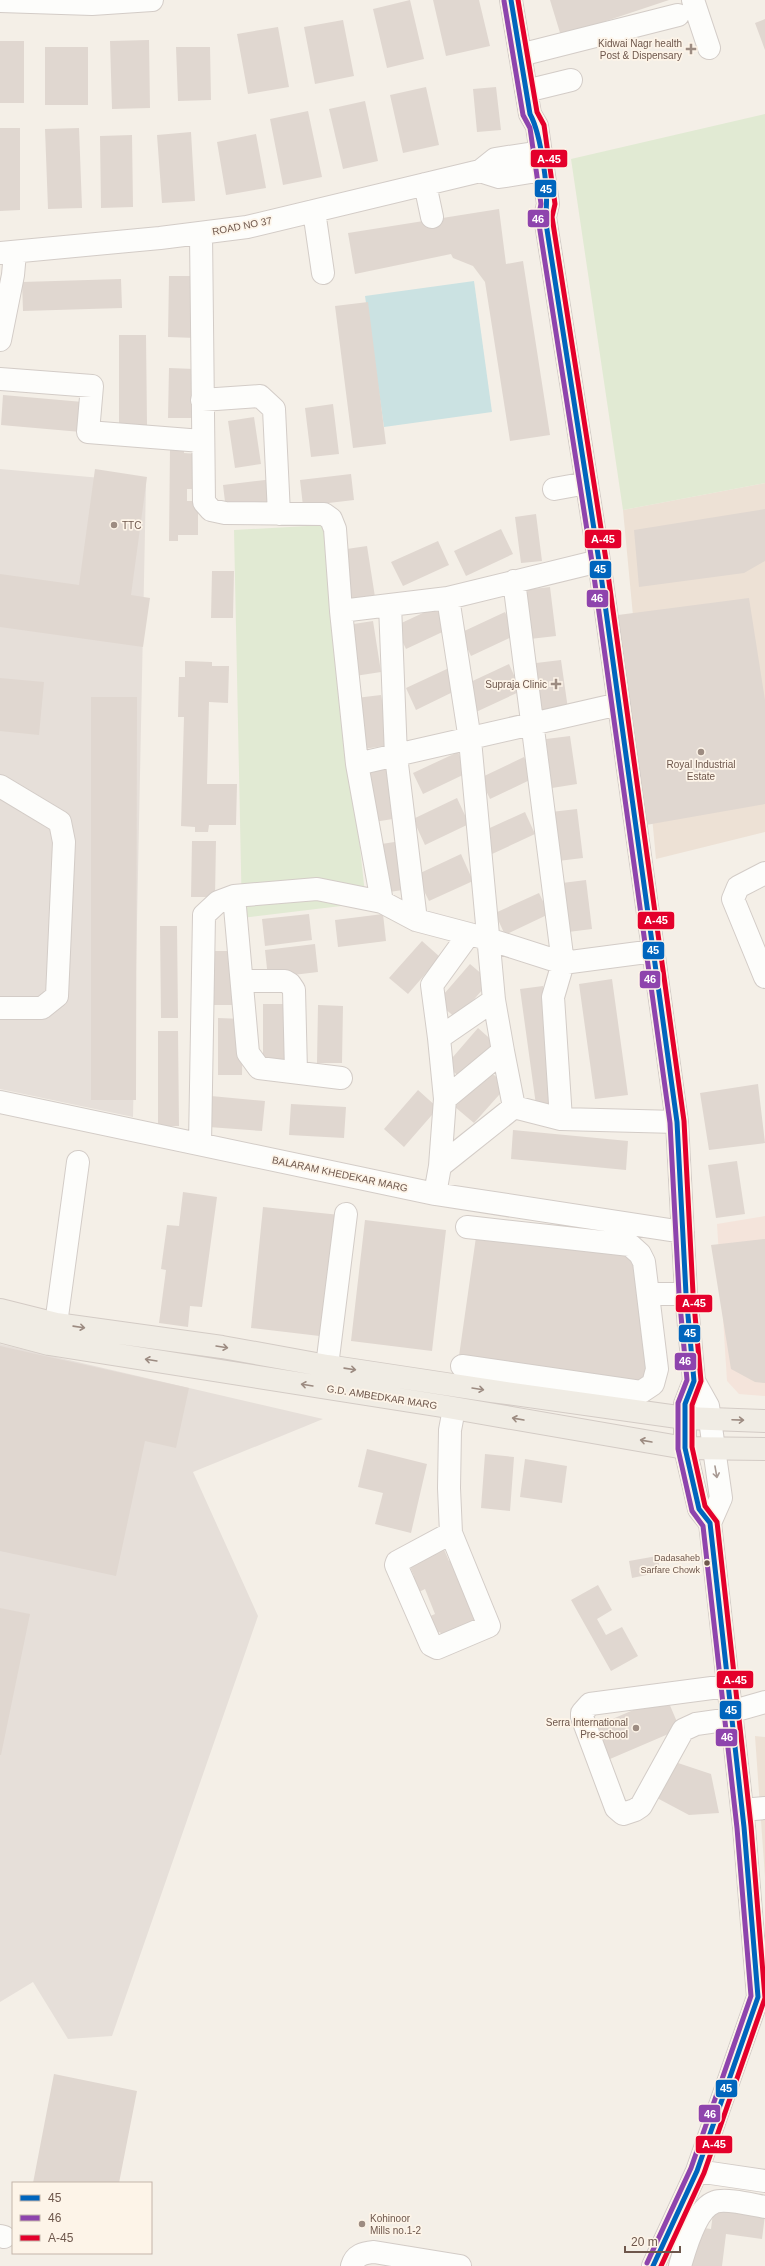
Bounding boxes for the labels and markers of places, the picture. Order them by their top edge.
place label: Kidwai Nagr health Post & Dispensary [598,38,682,61]
marker: Kidwai Nagr health Post & Dispensary [685,43,697,55]
marker: TTC [109,520,119,530]
place label: TTC [122,520,141,531]
marker: Supraja Clinic [550,678,562,690]
place label: Supraja Clinic [485,679,547,690]
marker: Royal Industrial Estate [696,747,706,757]
place label: Royal Industrial Estate [667,759,735,782]
place label: Dadasaheb Sarfare Chowk [640,1553,700,1575]
marker: Dadasaheb Sarfare Chowk [702,1558,712,1568]
place label: Serra International Pre-school [546,1717,628,1740]
marker: Serra International Pre-school [631,1723,641,1733]
place label: Kohinoor Mills no.1-2 [370,2213,422,2236]
marker: Kohinoor Mills no.1-2 [357,2219,367,2229]

